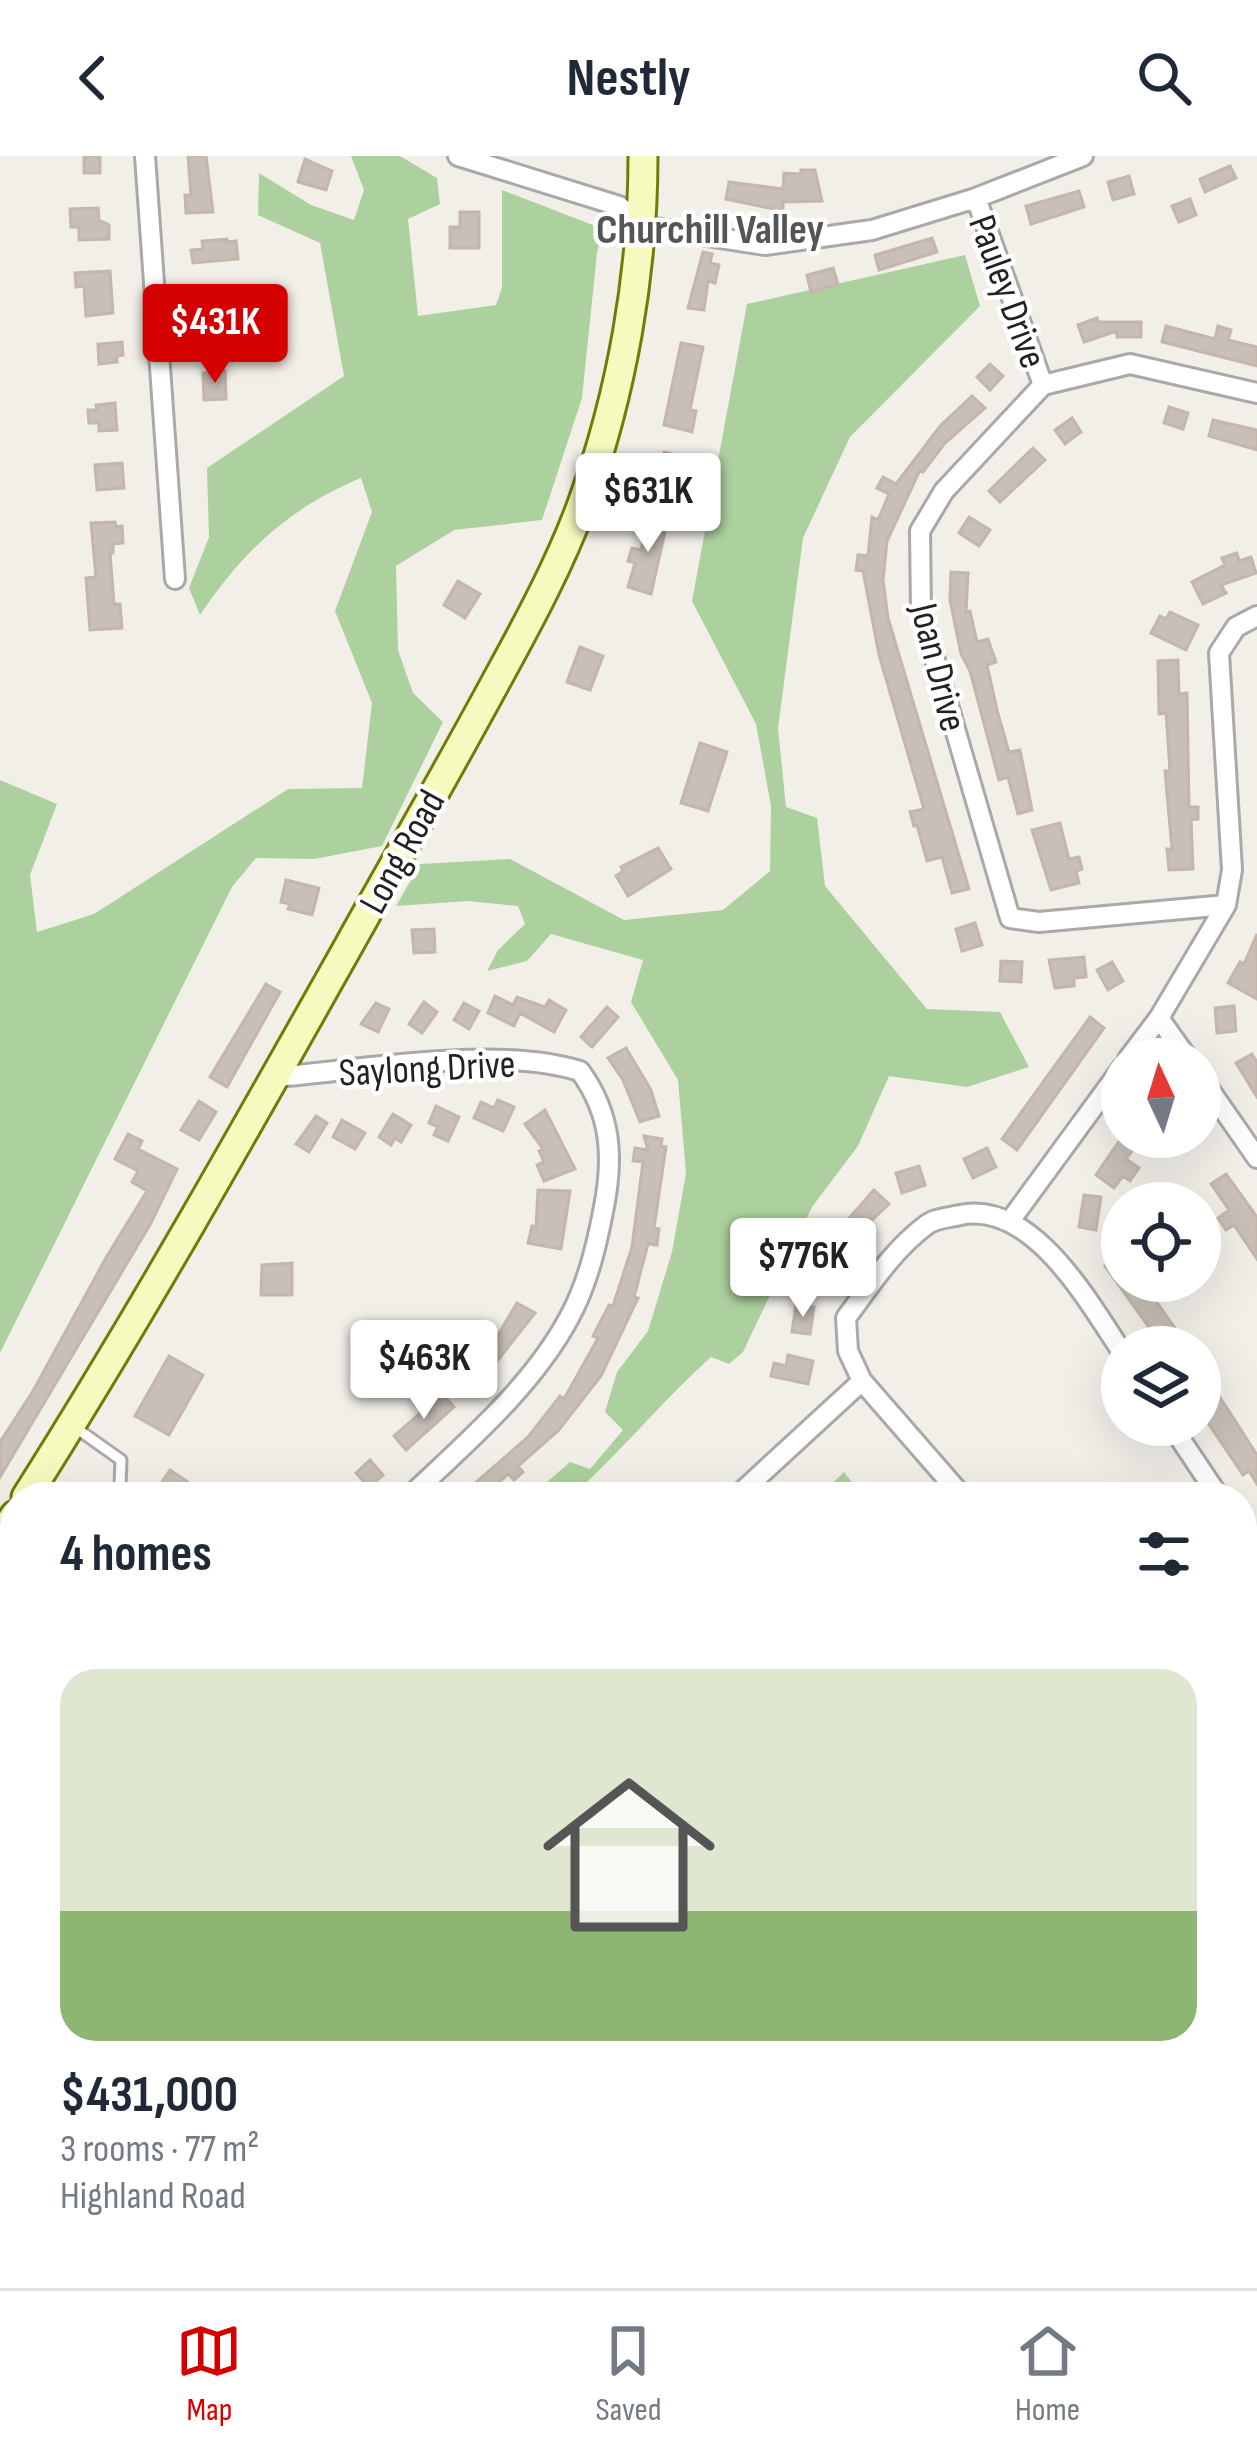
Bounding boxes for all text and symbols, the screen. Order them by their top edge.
icon: back [60,45,126,111]
icon: search [1131,45,1197,111]
text: Nestly [567,46,690,111]
district label: Churchill Valley [596,205,824,256]
street label: Pauley Drive [957,209,1056,375]
pin: $431K [131,284,299,386]
text: $431K [170,299,260,346]
pin: $631K [564,453,732,555]
text: $631K [603,468,693,515]
street label: Joan Drive [899,598,976,736]
street label: Long Road [350,782,456,922]
north arrow [1101,1038,1221,1158]
map controls [1101,1038,1221,1446]
street label: Saylong Drive [338,1041,516,1098]
button: locate [1101,1182,1221,1302]
pin: $776K [719,1218,887,1320]
text: $776K [757,1233,849,1280]
pin: $463K [340,1320,508,1422]
button: layers [1101,1326,1221,1446]
text: $463K [377,1335,471,1382]
icon: filters [1131,1521,1197,1587]
text: 4 homes [60,1524,212,1585]
icon: home [521,1747,737,1963]
text: $431,000 [60,2065,238,2126]
text: 3 rooms · 77 m² [60,2126,259,2173]
text: Highland Road [60,2173,246,2220]
tab: Map [176,2318,242,2430]
tab: Saved [595,2318,662,2430]
tab: Home [1015,2318,1081,2430]

